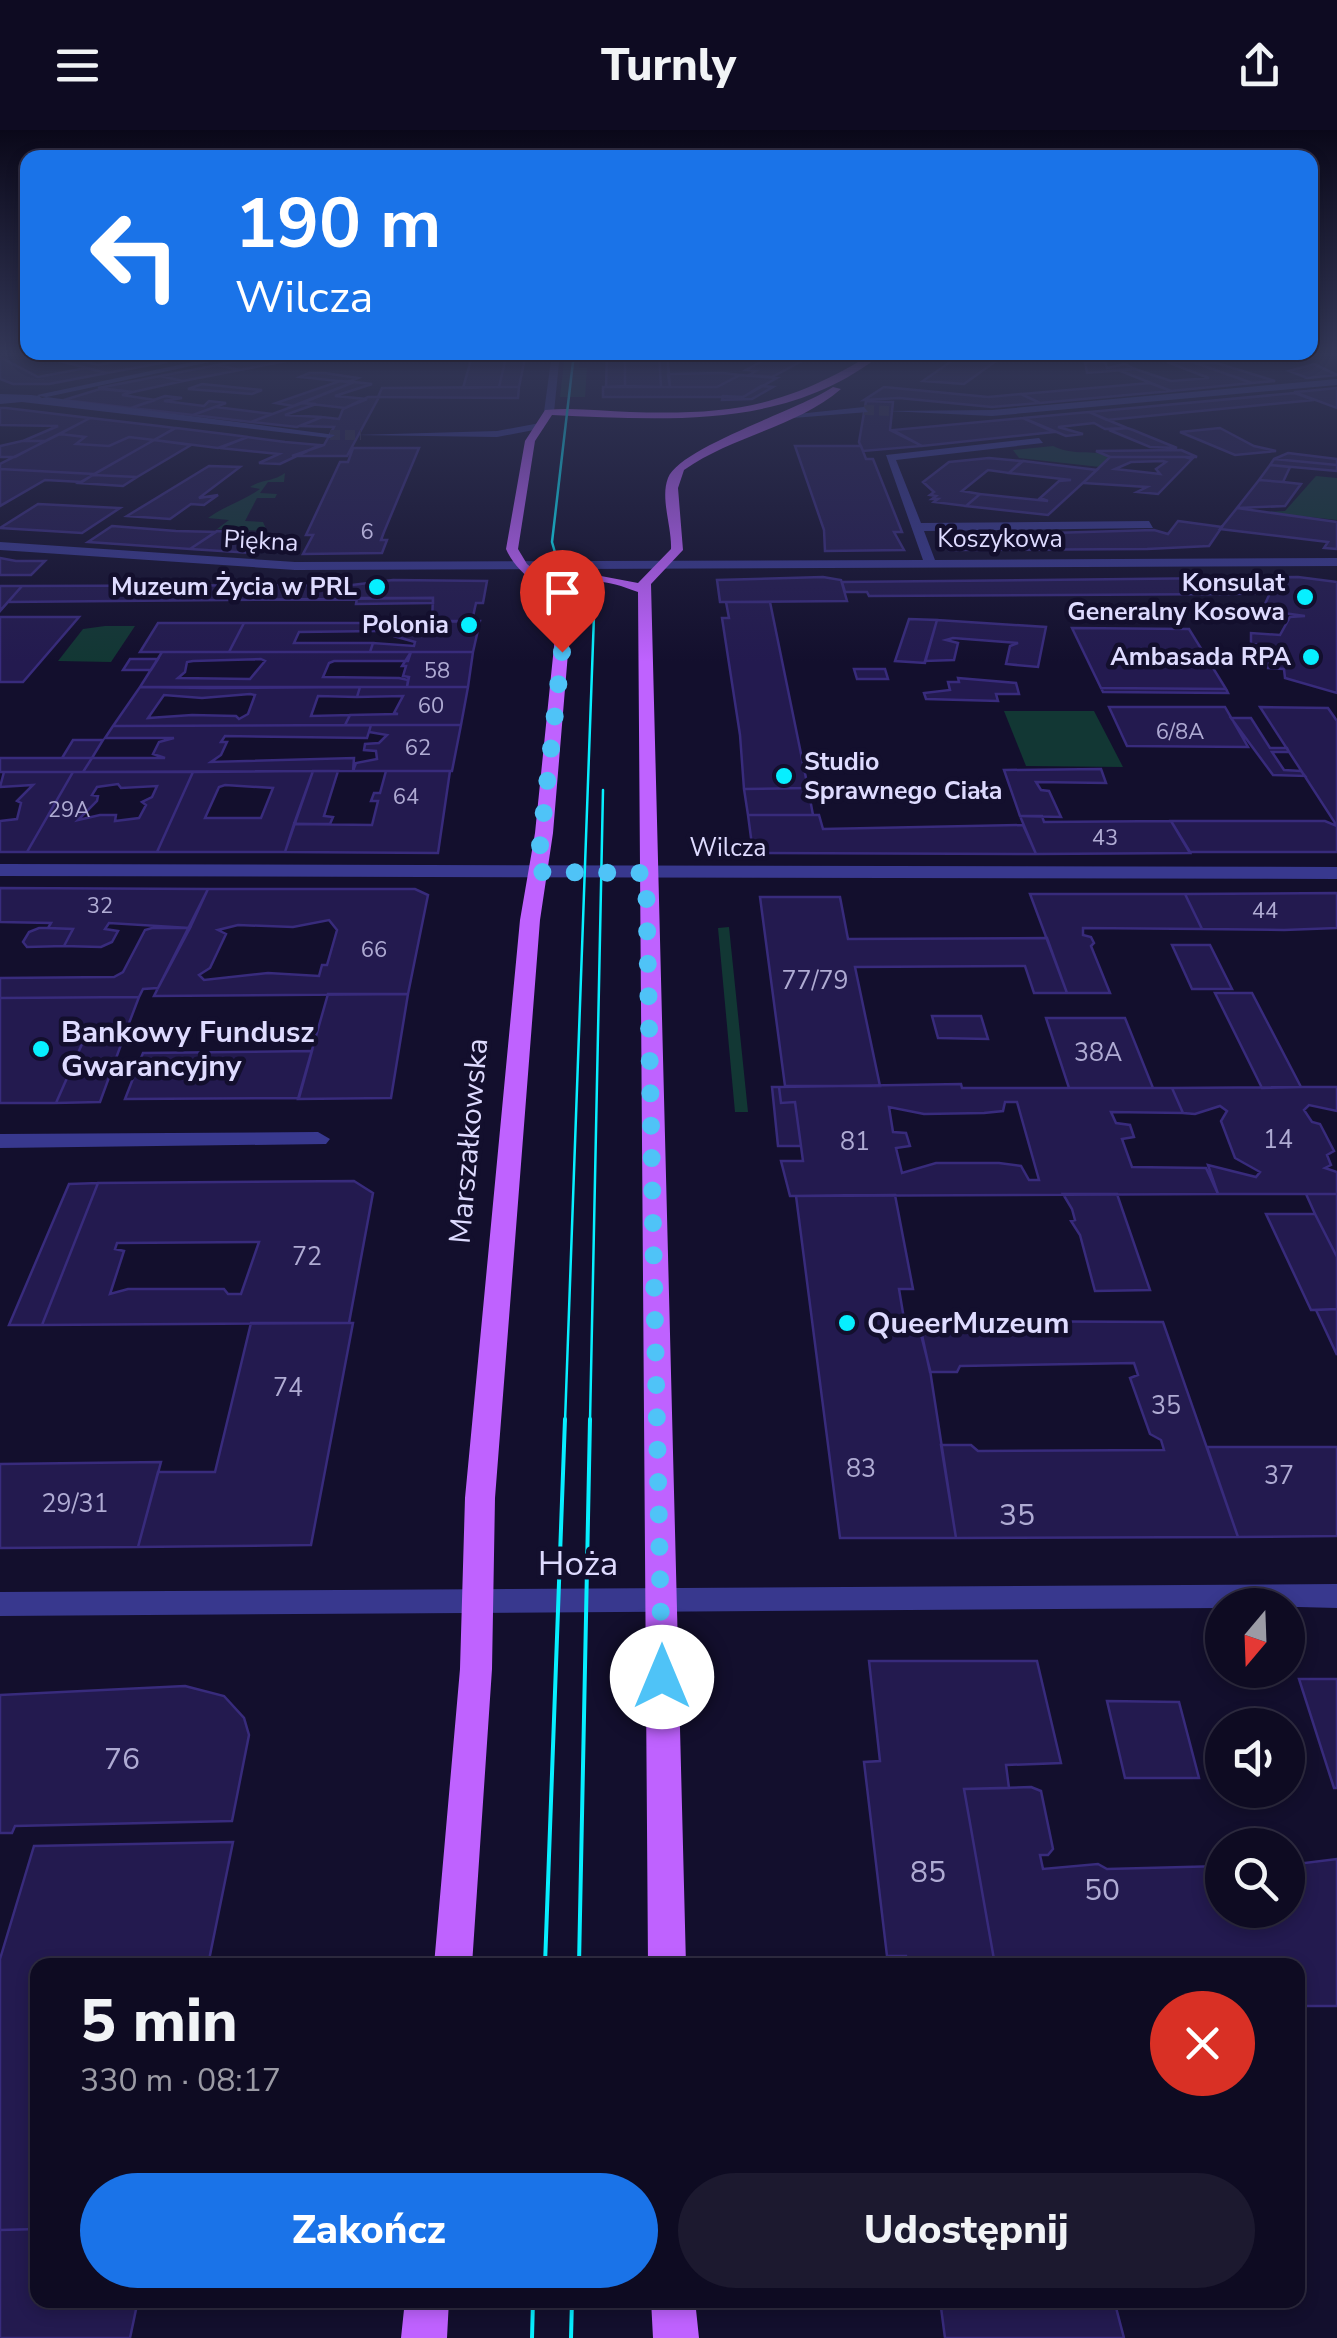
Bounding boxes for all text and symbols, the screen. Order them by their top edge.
text: Turnly [601,35,736,96]
icon: menu [50,38,105,93]
icon: share [1232,38,1287,93]
text: 190 m [235,176,441,272]
icon: left [70,190,200,320]
text: Wilcza [235,267,373,328]
house number: 6 [360,517,374,547]
street label: Piękna [223,522,299,560]
street label: Koszykowa [937,522,1063,556]
pin [520,550,605,653]
icon: arrive [535,565,590,620]
place label: Konsulat Generalny Kosowa [1067,566,1285,629]
place label: Muzeum Życia w PRL [111,570,357,604]
marker: Muzeum Życia w PRL [366,576,388,598]
marker: Konsulat Generalny Kosowa [1294,586,1316,608]
place label: Polonia [362,608,449,642]
marker: Polonia [458,614,480,636]
place label: Ambasada RPA [1110,640,1291,674]
marker: Ambasada RPA [1300,646,1322,668]
house number: 58 [424,656,450,686]
house number: 60 [418,691,444,721]
house number: 6/8A [1156,717,1204,747]
house number: 62 [405,733,431,763]
place label: Studio Sprawnego Ciała [804,745,1002,808]
marker: Studio Sprawnego Ciała [773,765,795,787]
house number: 64 [393,782,419,812]
house number: 29A [48,795,90,825]
house number: 43 [1092,823,1118,853]
street label: Wilcza [690,831,766,865]
house number: 32 [87,891,113,921]
house number: 44 [1252,896,1278,926]
house number: 66 [361,935,387,965]
house number: 77/79 [781,964,849,998]
place label: Bankowy Fundusz Gwarancyjny [61,1012,315,1087]
house number: 38A [1074,1036,1122,1070]
street label: Marszałkowska [440,1037,498,1245]
marker: Bankowy Fundusz Gwarancyjny [30,1038,52,1060]
house number: 14 [1263,1123,1293,1157]
house number: 81 [840,1125,870,1159]
house number: 72 [292,1240,322,1274]
place label: QueerMuzeum [867,1303,1069,1344]
marker: QueerMuzeum [836,1312,858,1334]
house number: 74 [273,1371,303,1405]
house number: 35 [1151,1389,1181,1423]
house number: 83 [846,1452,876,1486]
house number: 37 [1264,1459,1294,1493]
house number: 29/31 [41,1487,109,1521]
house number: 35 [999,1495,1035,1536]
street label: Hoża [538,1540,618,1587]
north arrow [1205,1588,1305,1688]
map controls [1205,1588,1305,1928]
position arrow [610,1625,714,1729]
button: sound [1205,1708,1305,1808]
house number: 76 [104,1739,140,1780]
button: search [1205,1828,1305,1928]
house number: 85 [910,1852,946,1893]
house number: 50 [1084,1870,1120,1911]
text: 5 min [80,1980,238,2062]
button: close [1150,1991,1255,2096]
text: 330 m · 08:17 [80,2059,281,2102]
button: Zakończ [80,2173,658,2288]
button: Udostępnij [678,2173,1255,2288]

